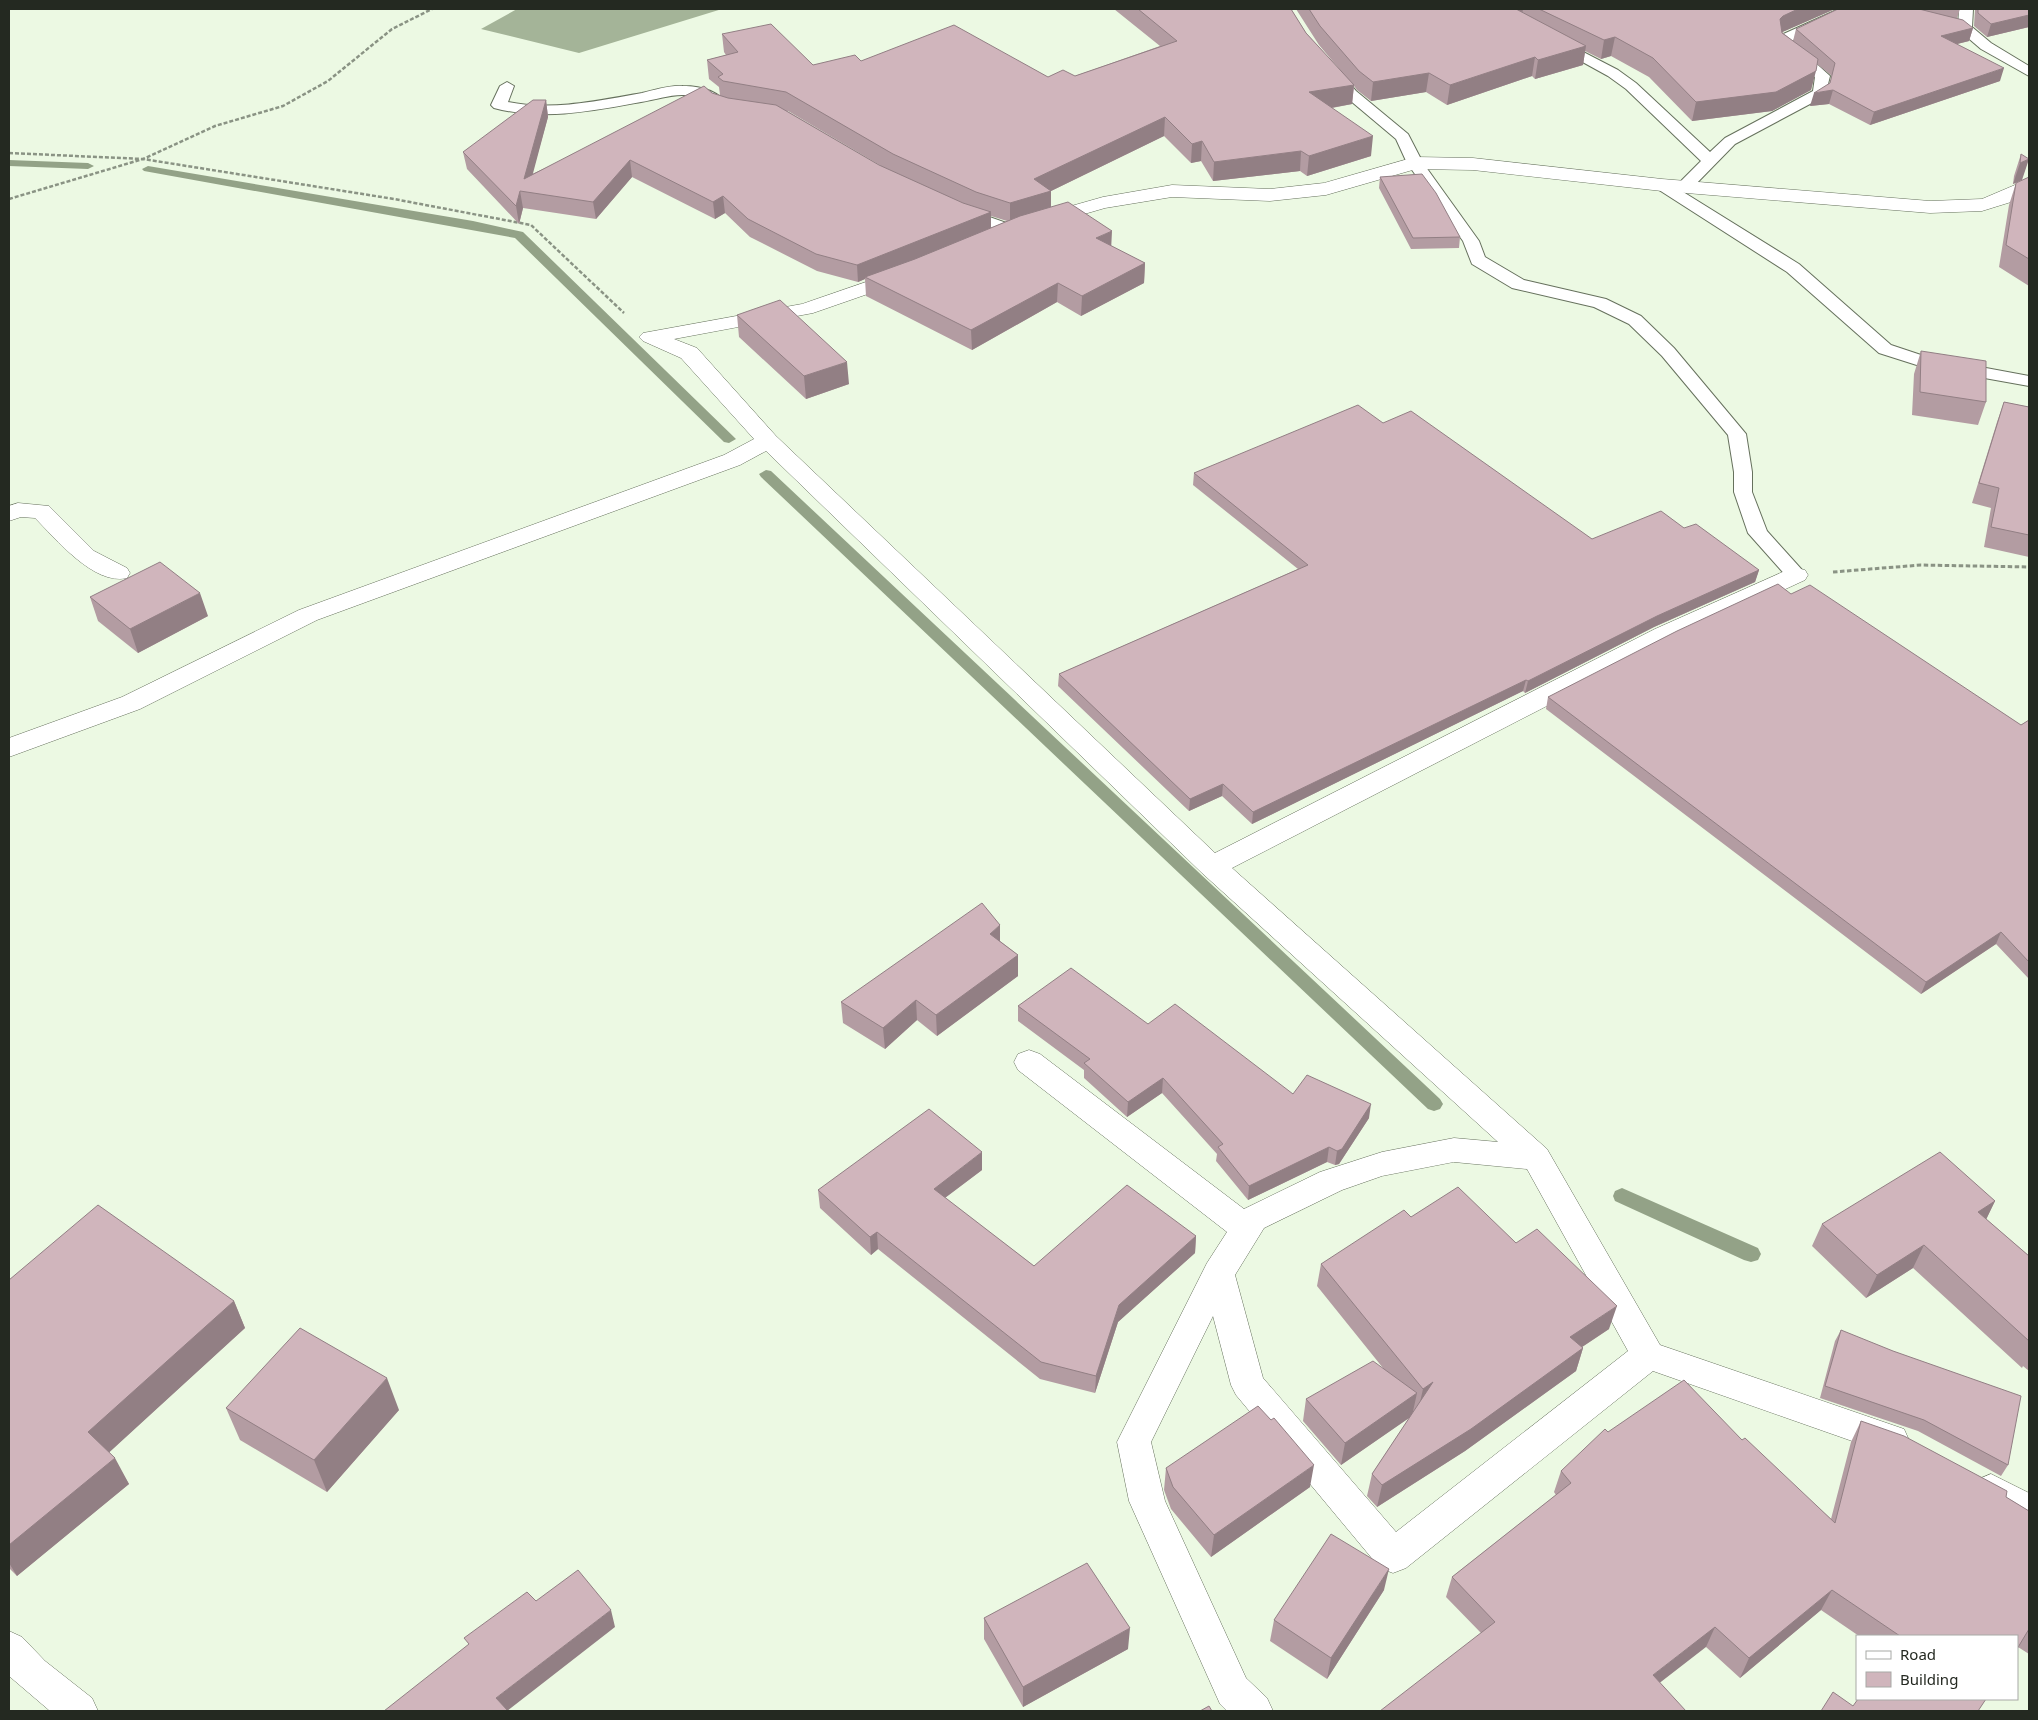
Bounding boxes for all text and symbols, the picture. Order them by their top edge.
legend [1856,1635,2018,1700]
text: Road [1900,1644,1936,1664]
text: Building [1900,1669,1958,1689]

